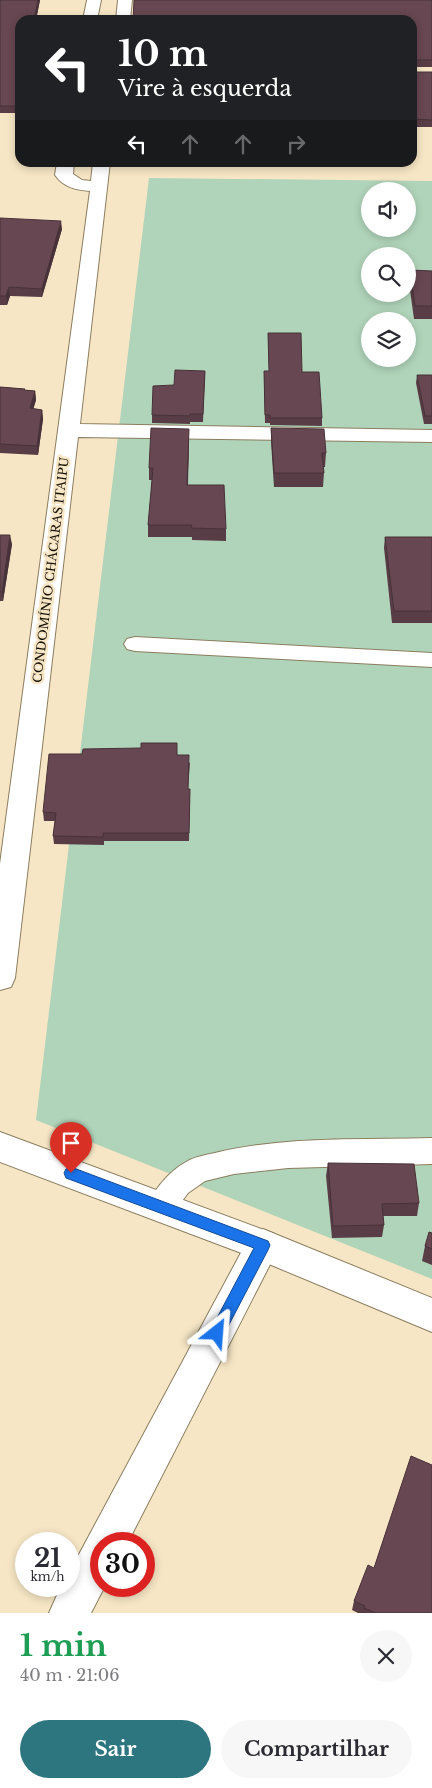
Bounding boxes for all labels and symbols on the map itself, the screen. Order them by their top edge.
street label: CONDOMÍNIO CHÁCARAS ITAIPU [28,456,72,684]
pin [50,1122,92,1173]
position arrow [190,1306,242,1358]
speed limit sign: 30 [90,1532,155,1597]

